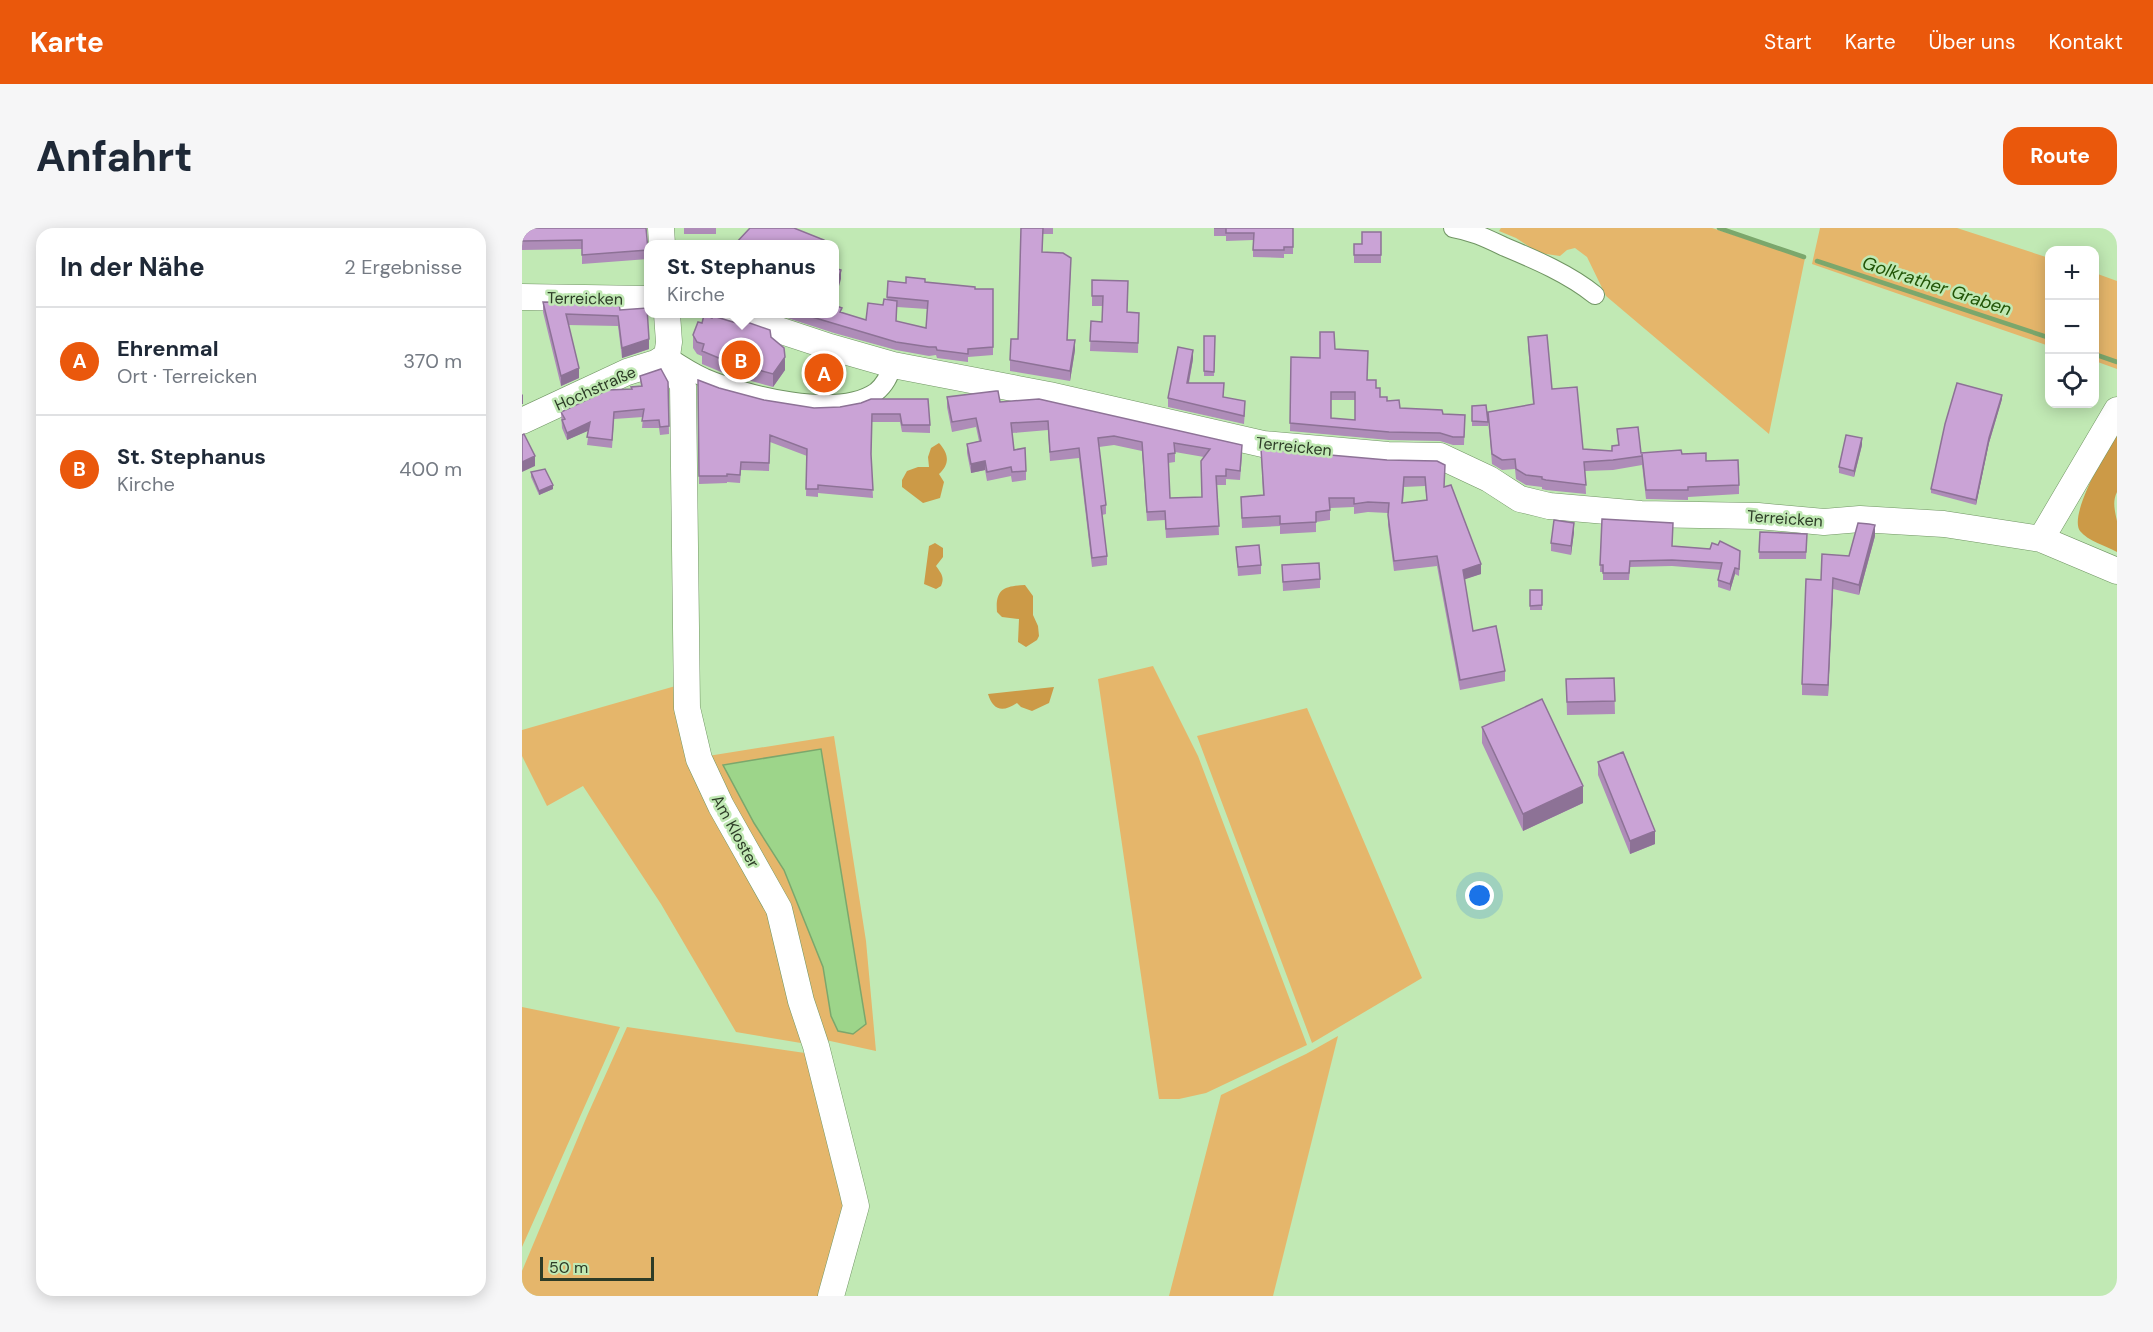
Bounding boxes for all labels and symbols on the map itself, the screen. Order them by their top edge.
water label: Golkrather Graben [1859,251,2015,321]
street label: Terreicken [547,287,623,310]
pin: B [722,338,760,382]
pin: A [804,350,844,396]
street label: Hochstraße [551,361,639,416]
street label: Terreicken [1255,432,1333,461]
street label: Terreicken [1746,505,1824,532]
street label: Am Kloster [707,791,764,872]
your location [1465,881,1494,910]
scale bar [540,1254,654,1282]

